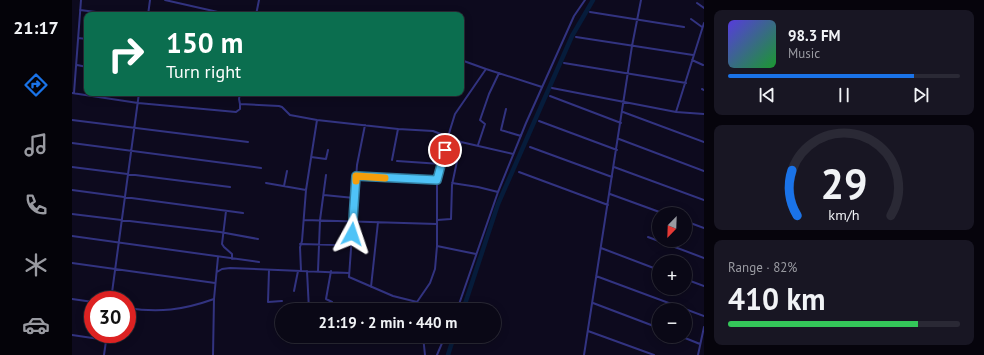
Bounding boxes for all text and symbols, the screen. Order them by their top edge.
text: 21:17 [13,16,59,39]
text: 150 m [166,24,243,61]
text: 98.3 FM [788,26,841,45]
icon: right [100,28,152,80]
text: Music [788,45,820,62]
text: Turn right [166,60,241,83]
icon: directions [22,71,50,99]
icon: previous [756,84,778,106]
icon: pause [833,84,855,106]
icon: next [910,84,932,106]
icon: music [22,131,50,159]
pin [428,133,462,167]
icon: arrive [434,139,456,161]
text: 29 [820,156,868,209]
icon: phone [22,191,50,219]
text: km/h [828,204,860,223]
north arrow [652,207,692,247]
map controls [652,207,692,343]
position arrow [331,213,373,255]
icon: climate [22,251,50,279]
button: + [652,255,692,295]
text: Range · 82% [728,259,797,276]
text: 410 km [728,279,826,318]
speed limit sign: 30 [84,291,136,343]
button: − [652,303,692,343]
icon: car [22,311,50,339]
text: 21:19 · 2 min · 440 m [319,313,457,332]

